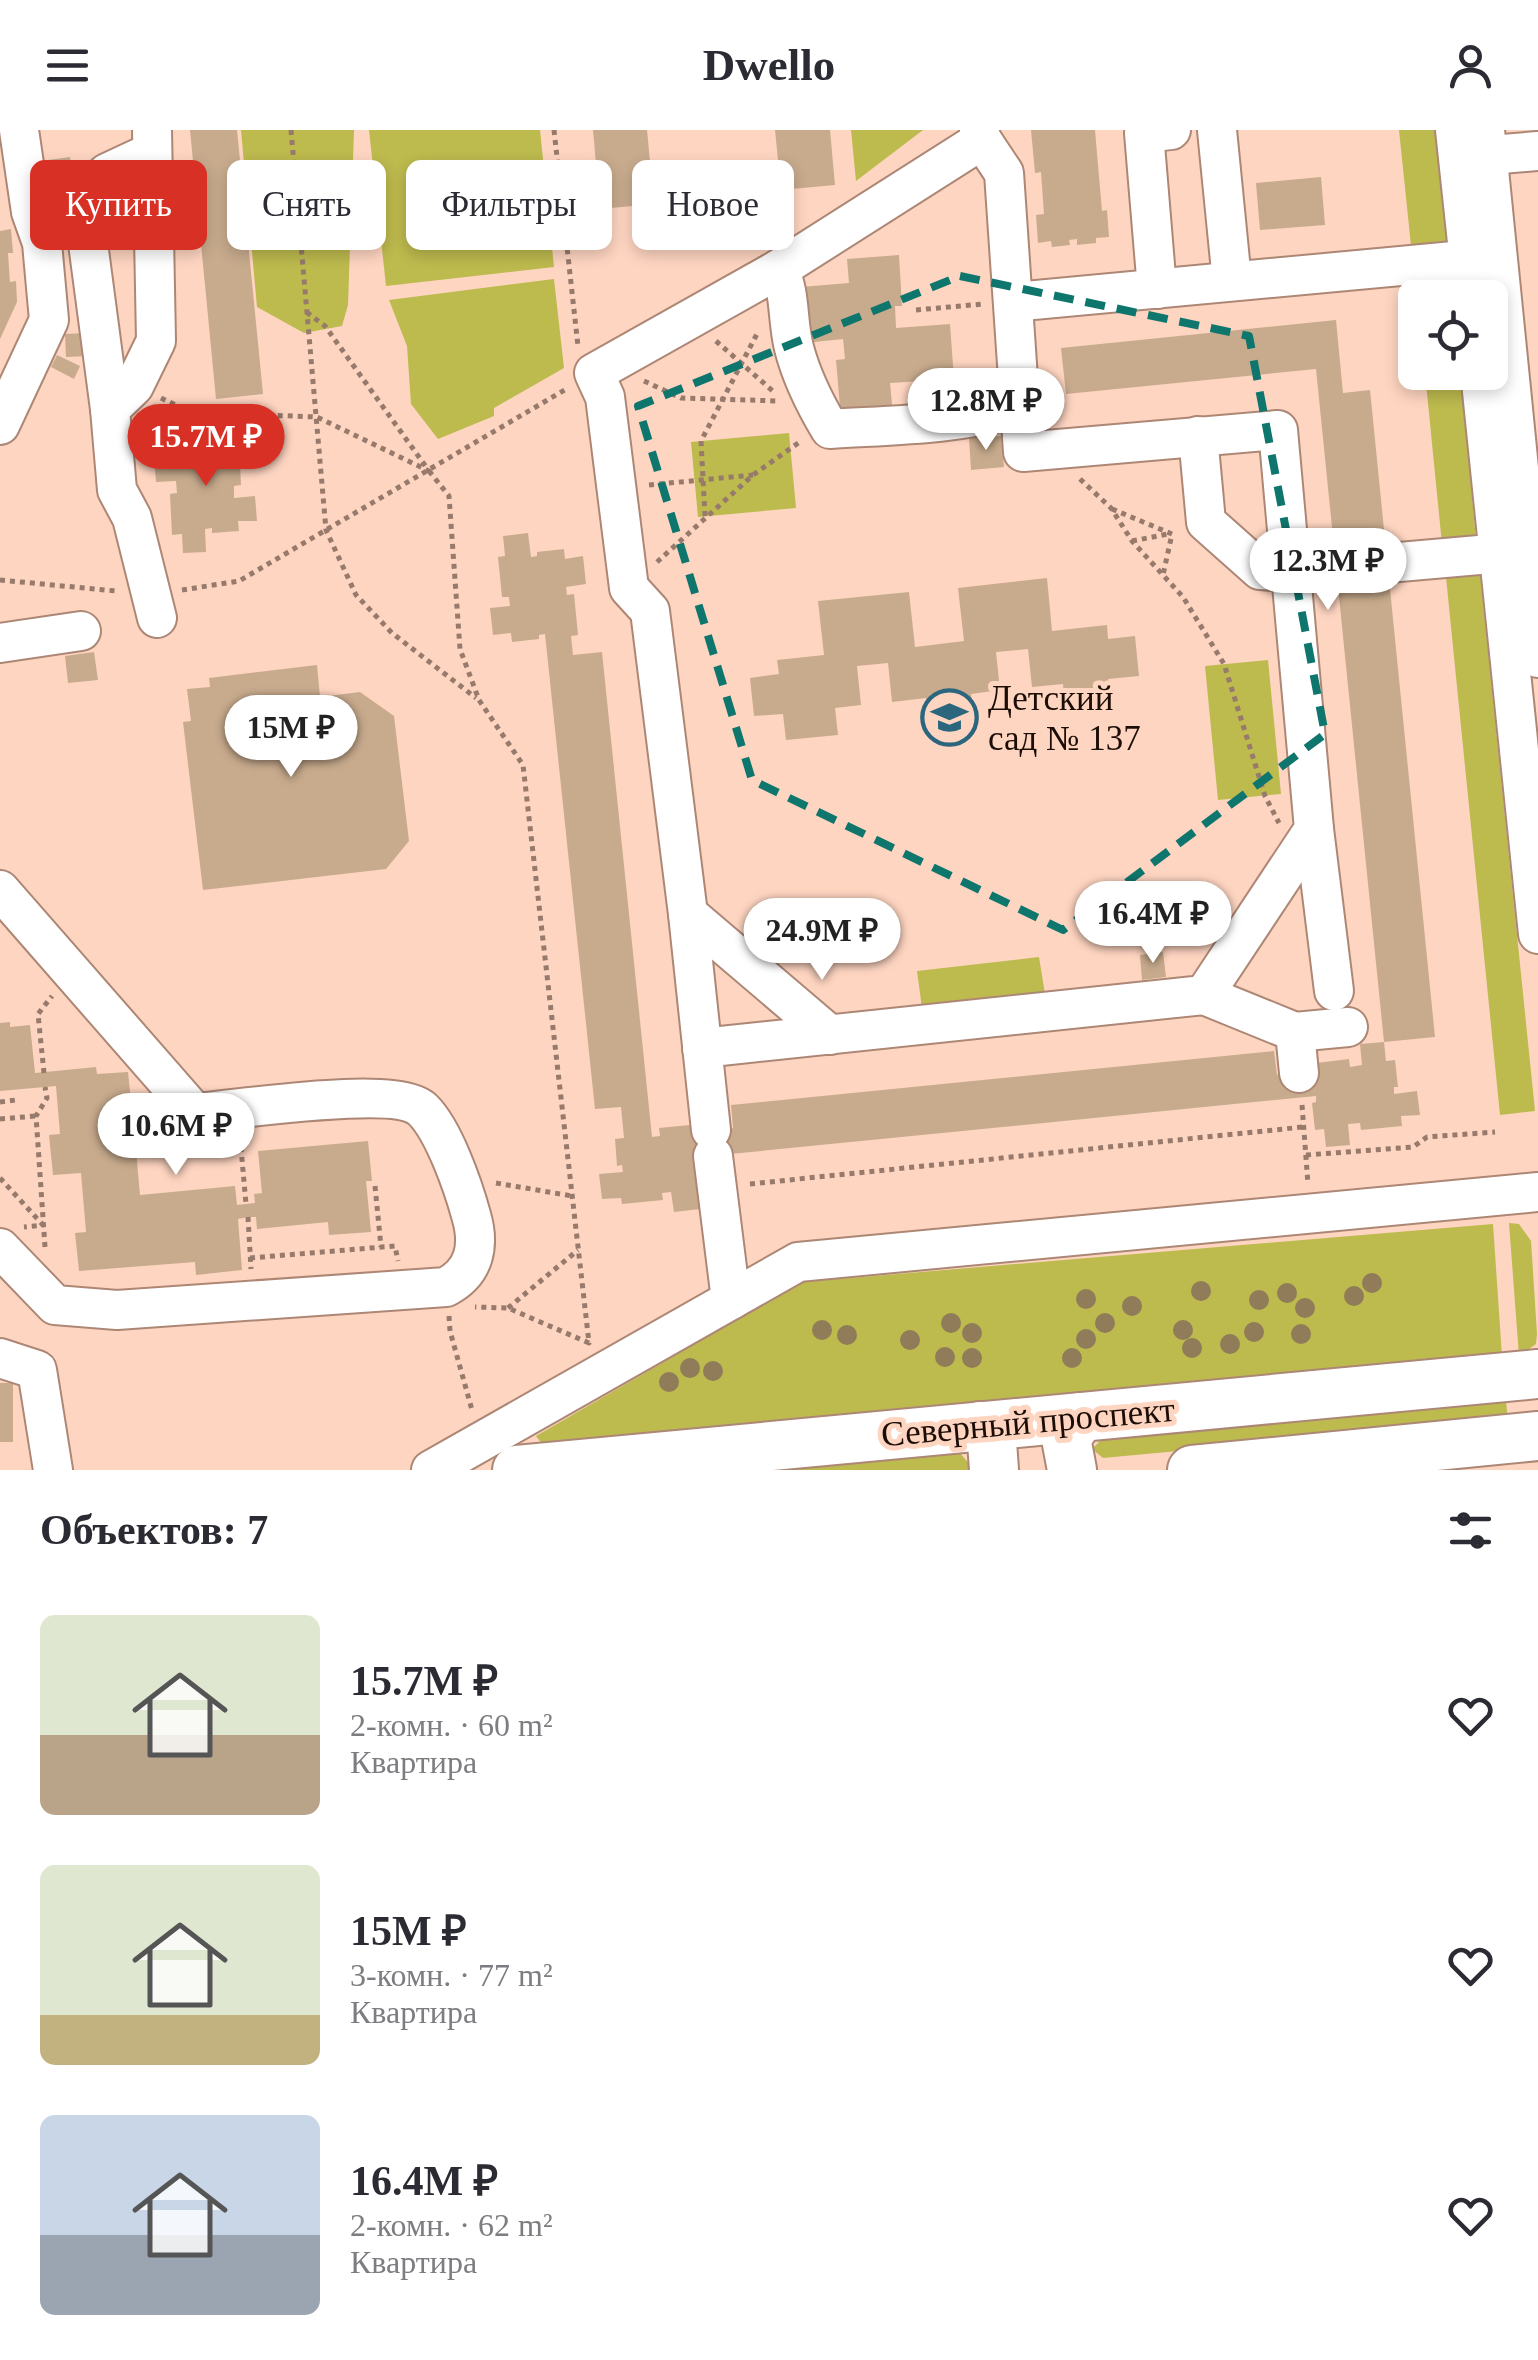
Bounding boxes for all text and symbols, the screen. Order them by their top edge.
icon: menu [40,38,95,93]
icon: person [1443,38,1498,93]
text: Dwello [703,40,835,90]
chip: Купить [30,160,207,250]
chip: Снять [227,160,386,250]
chip: Фильтры [406,160,612,250]
chip: Новое [632,160,794,250]
map controls [1398,280,1508,390]
button: locate [1398,280,1508,390]
pin: 12.8M ₽ [894,368,1078,453]
text: 12.8M ₽ [930,382,1042,418]
pin: 15.7M ₽ [114,404,298,489]
text: 15.7M ₽ [150,418,262,454]
pin: 12.3M ₽ [1236,528,1420,613]
text: 12.3M ₽ [1272,542,1384,578]
place label: Детский сад № 137 [988,679,1141,758]
school or university icon: Детский сад № 137 [919,688,979,748]
pin: 15M ₽ [221,695,361,780]
text: 15M ₽ [247,709,335,745]
pin: 16.4M ₽ [1061,881,1245,966]
text: 16.4M ₽ [1097,895,1209,931]
pin: 24.9M ₽ [730,898,914,983]
text: 24.9M ₽ [766,912,878,948]
pin: 10.6M ₽ [84,1093,268,1178]
text: 10.6M ₽ [120,1107,232,1143]
street label: Северный проспект [880,1390,1176,1454]
icon: filters [1443,1503,1498,1558]
text: Объектов: 7 [40,1507,268,1553]
icon: home [120,1655,240,1775]
text: 15.7M ₽ [350,1658,498,1704]
icon: heart [1443,1688,1498,1743]
text: 2-комн. · 60 m² [350,1707,552,1743]
text: Квартира [350,1744,477,1780]
icon: home [120,1905,240,2025]
text: 15M ₽ [350,1908,467,1954]
icon: heart [1443,1938,1498,1993]
text: 3-комн. · 77 m² [350,1957,552,1993]
text: Квартира [350,1994,477,2030]
icon: home [120,2155,240,2275]
text: 16.4M ₽ [350,2158,498,2204]
icon: heart [1443,2188,1498,2243]
text: 2-комн. · 62 m² [350,2207,552,2243]
text: Квартира [350,2244,477,2280]

